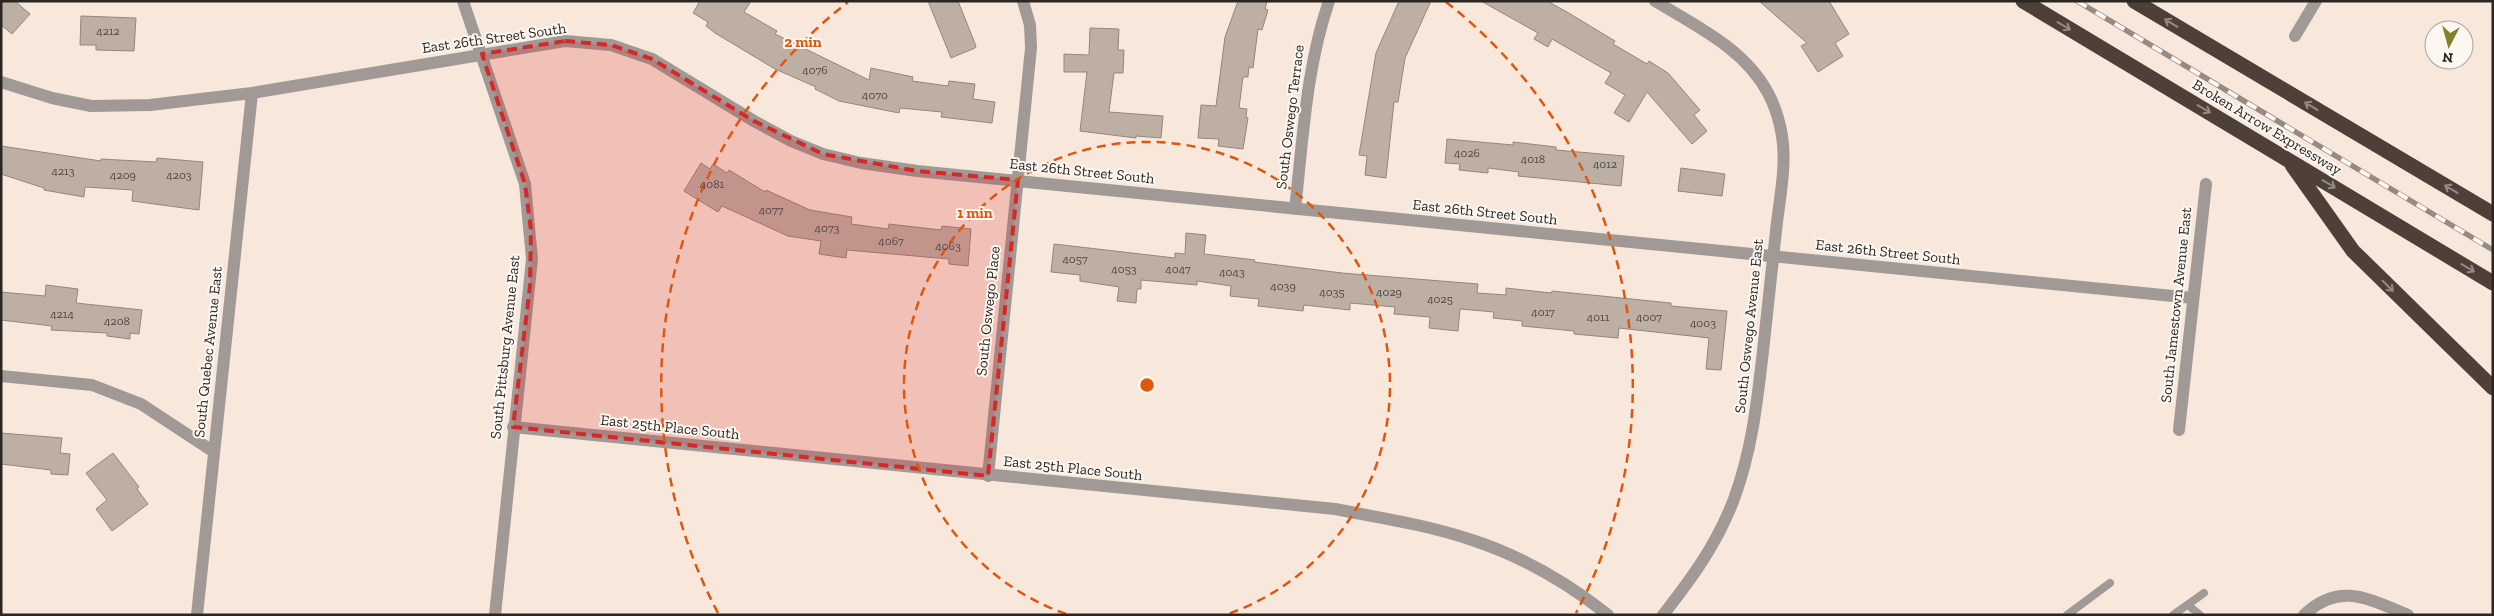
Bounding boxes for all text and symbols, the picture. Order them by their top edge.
one-way arrow [2165,18,2179,28]
street label: East 26th Street South [421,19,568,57]
north arrow [2424,20,2474,70]
one-way arrow [2057,22,2071,32]
house number: 4212 [96,24,120,38]
text: 2 min [784,33,822,51]
street label: South Oswego Terrace [1272,44,1308,190]
text: N [2441,48,2454,66]
house number: 4076 [802,63,828,77]
street label: Broken Arrow Expressway [2189,75,2345,179]
house number: 4070 [862,88,888,102]
one-way arrow [2305,101,2319,111]
one-way arrow [2196,105,2211,115]
house number: 4026 [1454,146,1480,160]
house number: 4018 [1521,152,1545,166]
street label: East 26th Street South [1009,154,1156,188]
house number: 4012 [1593,157,1617,171]
house number: 4213 [51,164,75,178]
house number: 4209 [110,168,136,182]
house number: 4203 [166,168,192,182]
house number: 4081 [700,177,725,191]
one-way arrow [2322,180,2336,190]
one-way arrow [2444,184,2458,194]
street label: East 26th Street South [1412,195,1559,229]
house number: 4077 [759,203,784,217]
text: 1 min [957,204,993,222]
street label: South Jamestown Avenue East [2157,206,2195,404]
house number: 4073 [815,221,840,235]
house number: 4067 [878,234,904,248]
street label: East 26th Street South [1815,235,1962,269]
street label: South Oswego Avenue East [1731,238,1767,414]
house number: 4063 [935,239,961,253]
street label: South Oswego Place [972,245,1004,377]
house number: 4057 [1062,252,1088,266]
street label: South Pittsburg Avenue East [486,254,524,440]
house number: 4053 [1111,262,1137,276]
house number: 4047 [1165,262,1191,276]
one-way arrow [2461,264,2475,274]
street label: South Quebec Avenue East [190,265,226,438]
house number: 4043 [1219,265,1245,279]
house number: 4039 [1270,279,1296,293]
one-way arrow [2381,280,2394,292]
house number: 4035 [1319,285,1345,299]
house number: 4029 [1376,285,1402,299]
house number: 4025 [1427,292,1453,306]
house number: 4017 [1531,305,1555,319]
house number: 4214 [50,307,74,321]
house number: 4011 [1587,310,1610,324]
house number: 4007 [1636,310,1662,324]
house number: 4208 [104,314,130,328]
house number: 4003 [1690,316,1716,330]
centre of rings [1138,376,1156,394]
street label: East 25th Place South [600,411,741,443]
street label: East 25th Place South [1003,452,1144,484]

